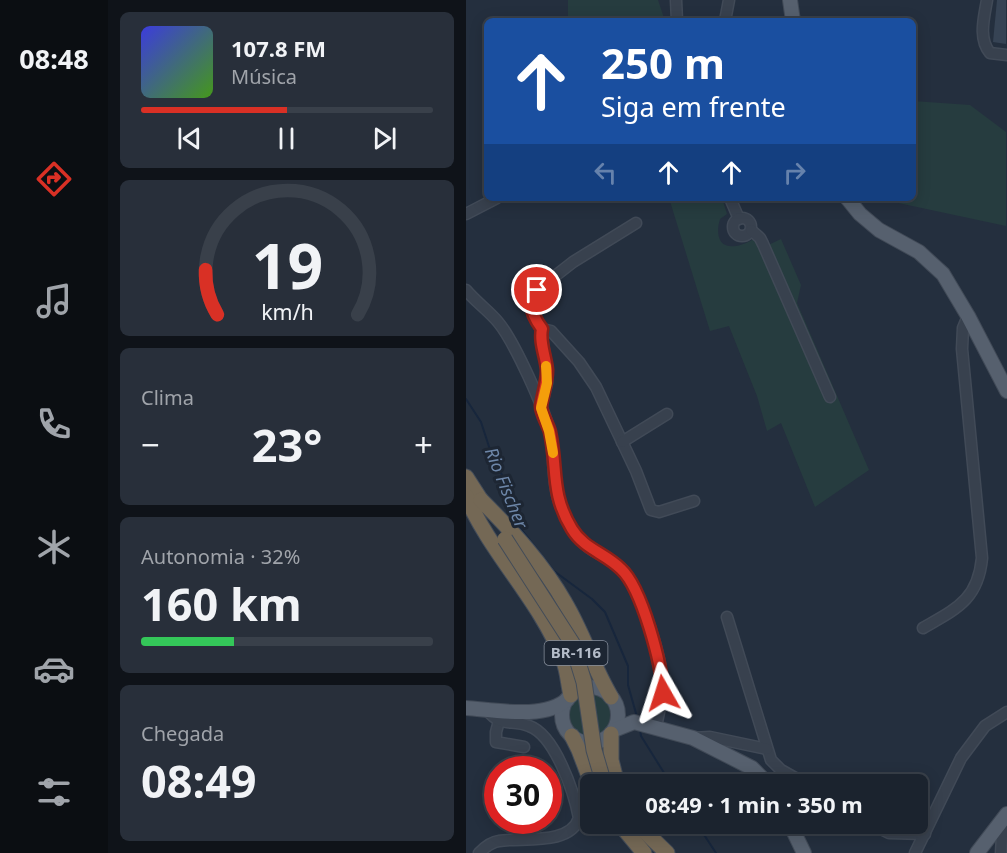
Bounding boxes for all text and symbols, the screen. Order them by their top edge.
text: 107.8 FM [231,33,326,63]
text: 250 m [601,34,725,91]
text: 08:48 [19,40,89,77]
icon: ahead [502,42,580,120]
text: Música [231,63,297,90]
text: Siga em frente [601,88,786,125]
icon: previous [173,122,206,155]
icon: pause [270,122,303,155]
icon: next [368,122,401,155]
icon: left [589,156,622,189]
icon: ahead [652,156,685,189]
icon: ahead [715,156,748,189]
icon: right [778,156,811,189]
icon: directions [33,158,75,200]
text: 19 [251,222,323,307]
pin [511,264,562,315]
icon: arrive [520,273,553,306]
icon: music [33,280,75,322]
text: km/h [261,298,313,327]
text: Clima [141,384,194,411]
icon: phone [33,403,75,445]
text: 23° [252,414,322,475]
text: − [141,422,160,467]
text: + [414,422,433,467]
water label: Rio Fischer [480,443,534,533]
icon: climate [33,526,75,568]
text: Autonomia · 32% [141,543,300,570]
text: 160 km [141,573,302,634]
road number: BR-116 [544,641,608,665]
icon: car [33,648,75,690]
position arrow [631,661,695,725]
text: Chegada [141,720,224,747]
text: 08:49 [141,750,257,811]
speed limit sign: 30 [484,756,562,834]
icon: filters [33,771,75,813]
text: 08:49 · 1 min · 350 m [645,789,863,819]

